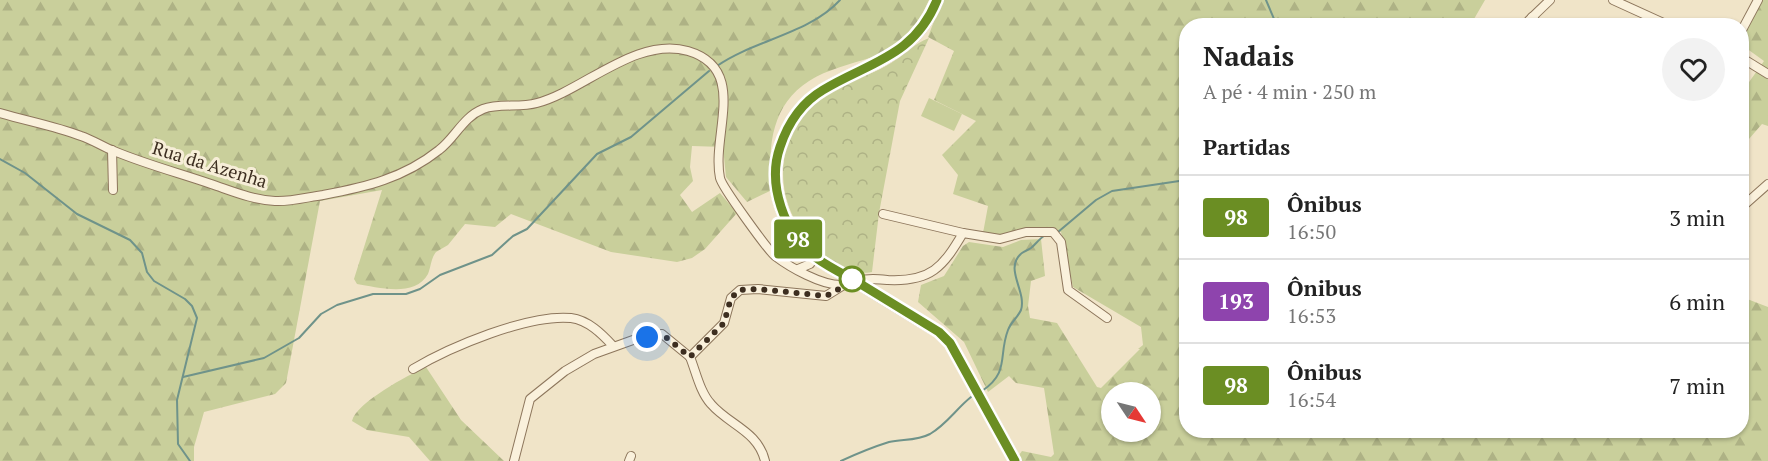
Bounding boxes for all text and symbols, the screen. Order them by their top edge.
text: Nadais [1203,37,1294,74]
button: heart [1662,38,1725,101]
text: A pé · 4 min · 250 m [1203,78,1376,105]
text: Partidas [1203,132,1290,161]
street label: Rua da Azenha [150,135,270,193]
text: Ônibus [1287,189,1362,218]
text: 98 [1224,203,1248,231]
text: 3 min [1669,203,1725,232]
text: 16:50 [1287,218,1336,245]
line badge: 98 [771,220,825,258]
text: 98 [786,225,810,253]
unlabelled marker [839,266,865,292]
text: Ônibus [1287,273,1362,302]
text: 193 [1218,287,1254,315]
text: 6 min [1669,287,1725,316]
text: 16:53 [1287,302,1336,329]
your location [632,322,662,352]
text: Ônibus [1287,357,1362,386]
text: 98 [1224,371,1248,399]
text: 7 min [1669,371,1725,400]
north arrow [1101,382,1161,442]
map controls [1101,382,1161,442]
text: 16:54 [1287,386,1336,413]

